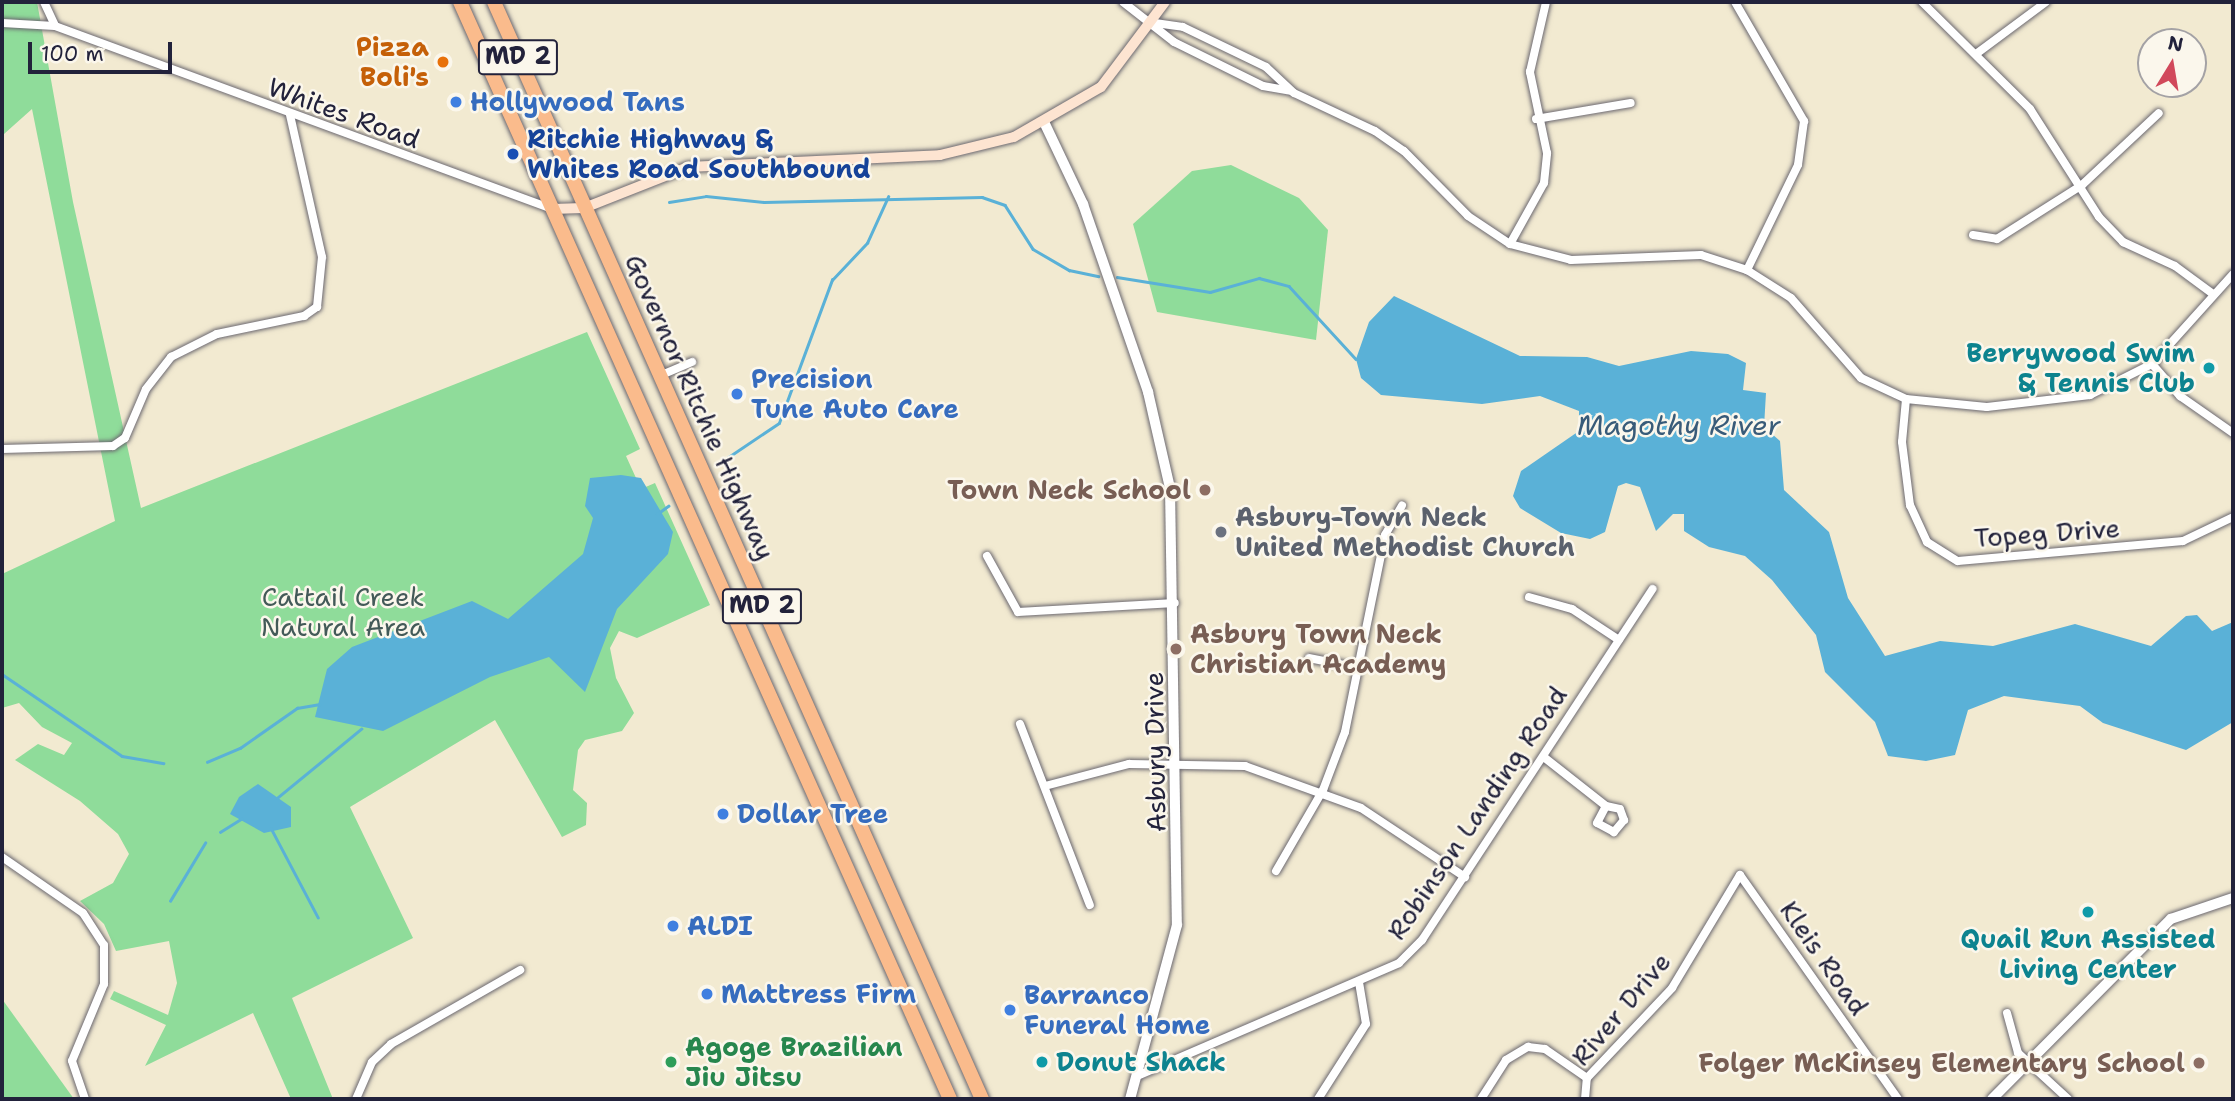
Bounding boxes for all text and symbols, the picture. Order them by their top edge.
scale bar [32,28,175,72]
north arrow [2137,28,2207,98]
text: N [2166,30,2185,58]
place label: Pizza Boli's [356,31,429,92]
road number: MD 2 [478,36,558,78]
text: 100 m [41,40,104,68]
marker: Pizza Boli's [435,54,451,70]
street label: Whites Road [264,71,424,155]
place label: Hollywood Tans [470,86,685,118]
marker: Hollywood Tans [448,94,464,110]
place label: Ritchie Highway & Whites Road Southbound [527,123,871,184]
marker: Ritchie Highway & Whites Road Southbound [505,146,521,162]
street label: Governor Ritchie Highway [618,249,782,565]
place label: Berrywood Swim & Tennis Club [1966,337,2195,398]
marker: Berrywood Swim & Tennis Club [2201,360,2217,376]
place label: Precision Tune Auto Care [751,363,959,424]
marker: Precision Tune Auto Care [729,386,745,402]
water label: Magothy River [1577,408,1781,442]
place label: Town Neck School [947,474,1191,506]
marker: Town Neck School [1197,482,1213,498]
place label: Asbury-Town Neck United Methodist Church [1235,501,1575,562]
street label: Topeg Drive [1973,512,2121,554]
marker: Asbury-Town Neck United Methodist Church [1213,524,1229,540]
park label: Cattail Creek Natural Area [261,581,425,642]
road number: MD 2 [722,586,802,626]
place label: Asbury Town Neck Christian Academy [1190,618,1446,680]
marker: Asbury Town Neck Christian Academy [1168,641,1184,657]
street label: Asbury Drive [1138,671,1172,833]
street label: Robinson Landing Road [1381,680,1573,946]
place label: Dollar Tree [737,798,888,830]
marker: Dollar Tree [715,806,731,822]
street label: Kleis Road [1773,895,1875,1021]
marker: Quail Run Assisted Living Center [2080,904,2096,920]
place label: ALDI [687,910,753,942]
marker: ALDI [665,918,681,934]
place label: Quail Run Assisted Living Center [1960,923,2216,984]
street label: River Drive [1565,946,1677,1072]
place label: Mattress Firm [721,978,916,1010]
place label: Barranco Funeral Home [1024,979,1210,1040]
marker: Mattress Firm [699,986,715,1002]
marker: Barranco Funeral Home [1002,1002,1018,1018]
place label: Agoge Brazilian Jiu Jitsu [685,1031,902,1092]
place label: Donut Shack [1056,1046,1226,1078]
place label: Folger McKinsey Elementary School [1698,1047,2185,1079]
marker: Agoge Brazilian Jiu Jitsu [663,1054,679,1070]
marker: Donut Shack [1034,1054,1050,1070]
marker: Folger McKinsey Elementary School [2191,1055,2207,1071]

